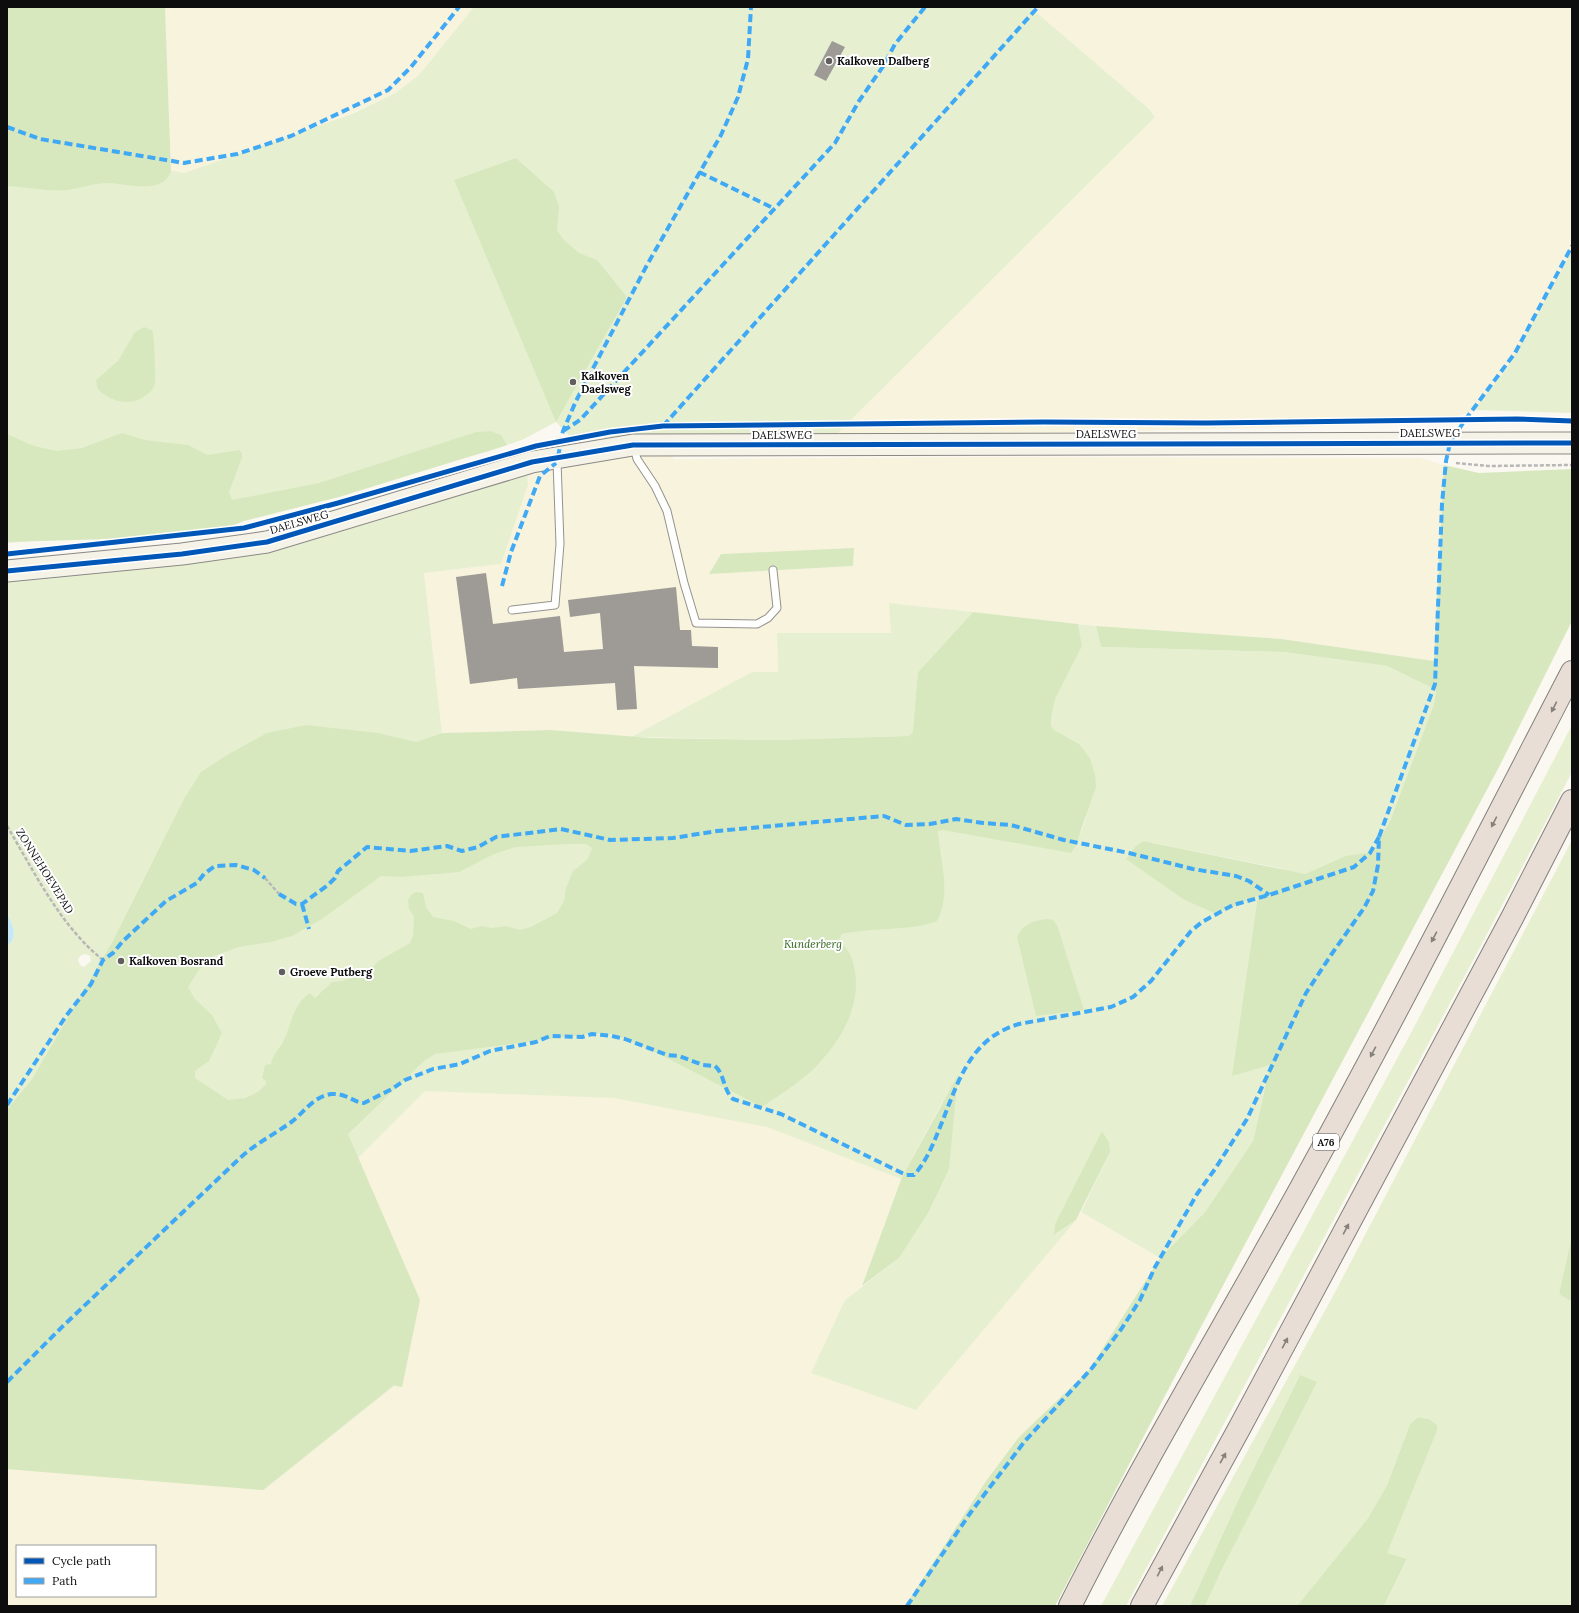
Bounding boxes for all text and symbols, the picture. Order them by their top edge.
place label: Kalkoven Dalberg [837,54,930,68]
marker: Kalkoven Dalberg [824,56,834,66]
place label: Kalkoven Daelsweg [581,369,631,396]
marker: Kalkoven Daelsweg [568,377,578,387]
street label: DAELSWEG [1400,426,1461,440]
street label: DAELSWEG [1076,427,1137,441]
street label: DAELSWEG [752,428,813,442]
street label: DAELSWEG [268,507,331,537]
one-way arrow [1551,701,1557,712]
one-way arrow [1491,816,1498,828]
street label: ZONNEHOEVEPAD [13,826,77,916]
one-way arrow [1431,931,1438,943]
park label: Kunderberg [784,937,842,951]
place label: Kalkoven Bosrand [129,954,224,968]
marker: Kalkoven Bosrand [116,956,126,966]
place label: Groeve Putberg [290,965,373,979]
marker: Groeve Putberg [277,967,287,977]
one-way arrow [1370,1046,1377,1058]
road number: A76 [1313,1134,1339,1150]
one-way arrow [1343,1223,1349,1235]
one-way arrow [1281,1338,1288,1349]
one-way arrow [1220,1452,1226,1464]
legend [16,1545,156,1597]
text: Cycle path [52,1553,111,1568]
one-way arrow [1157,1566,1163,1577]
text: Path [52,1573,77,1588]

